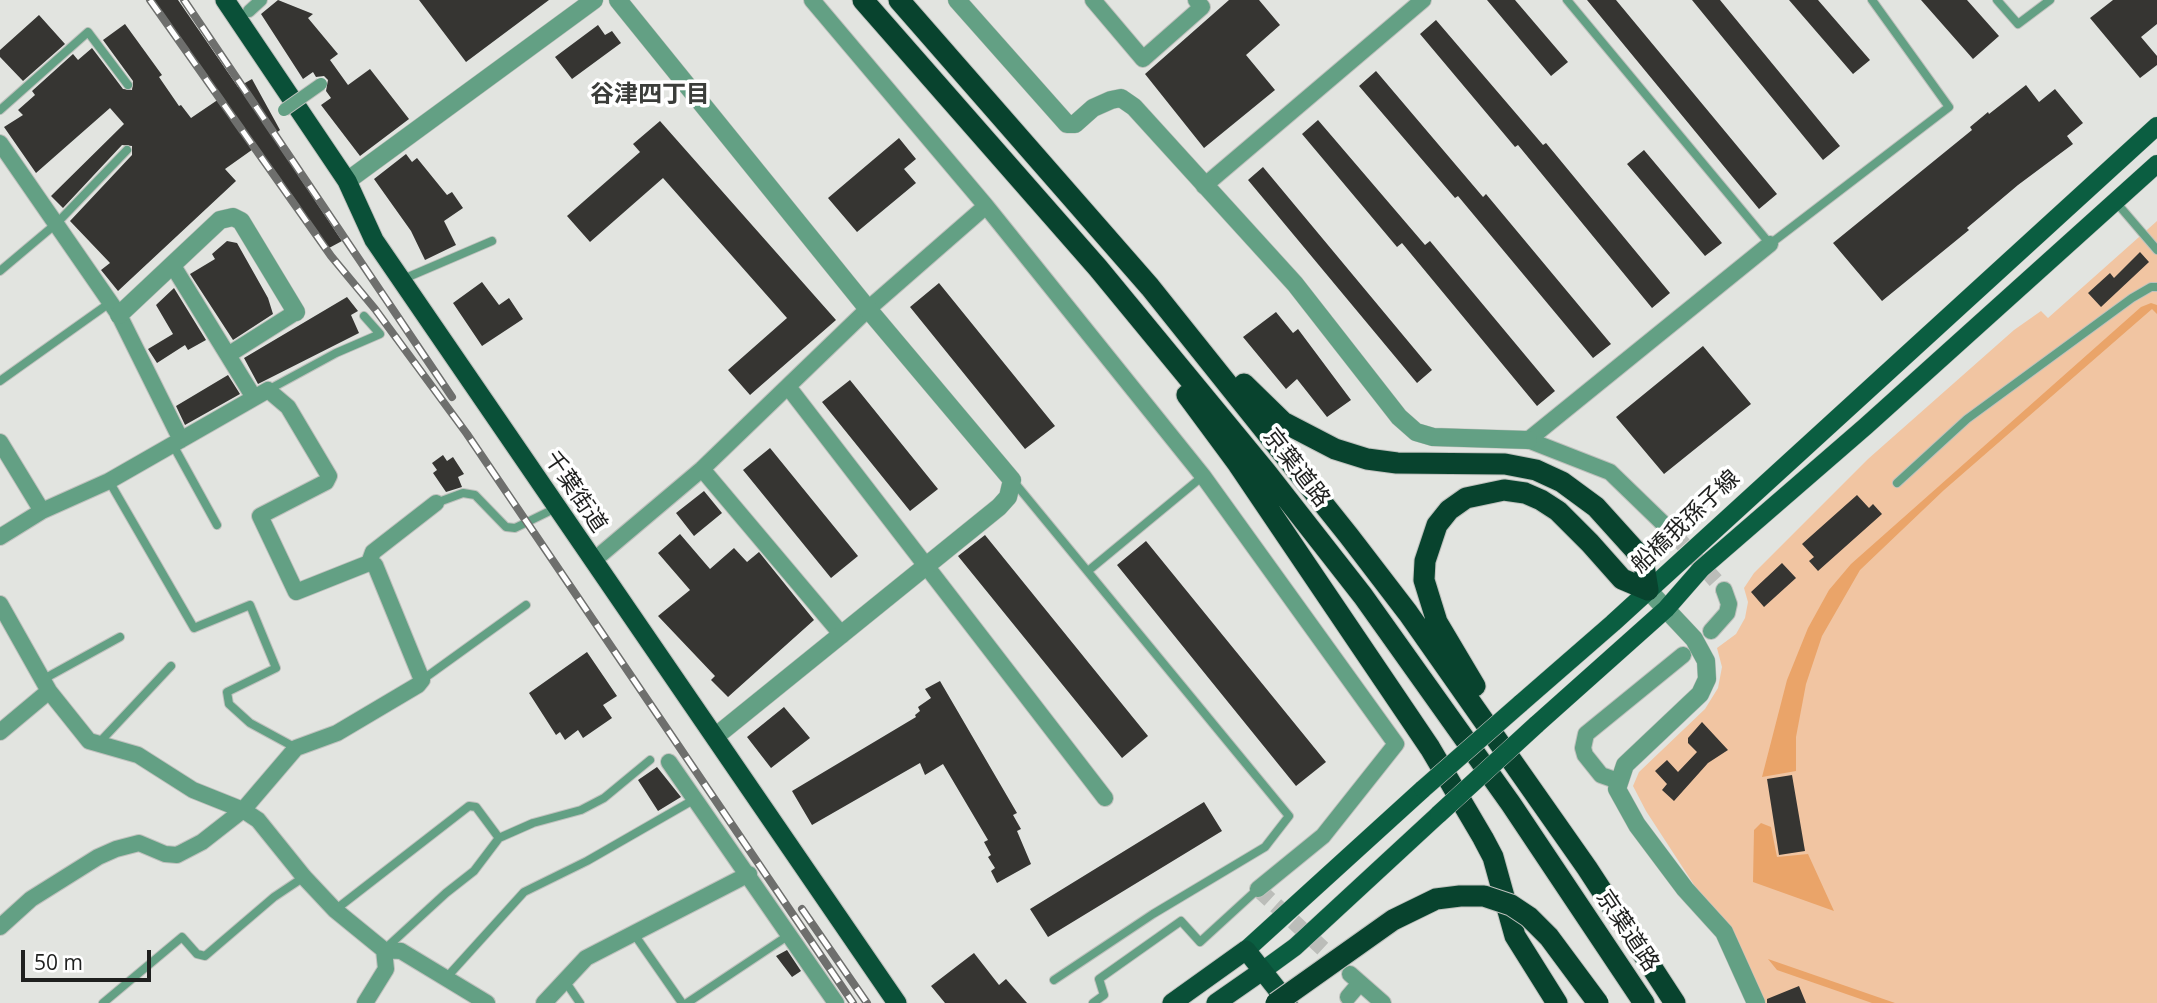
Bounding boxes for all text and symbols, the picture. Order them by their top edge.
district label: 谷津四丁目 [590,81,710,109]
street label: 京葉道路 [1257,423,1335,513]
street label: 千葉街道 [538,446,612,538]
street label: 船橋我孫子線 [1626,465,1746,579]
street label: 京葉道路 [1590,885,1664,977]
scale bar [24,936,154,980]
text: 50 m [34,948,83,976]

